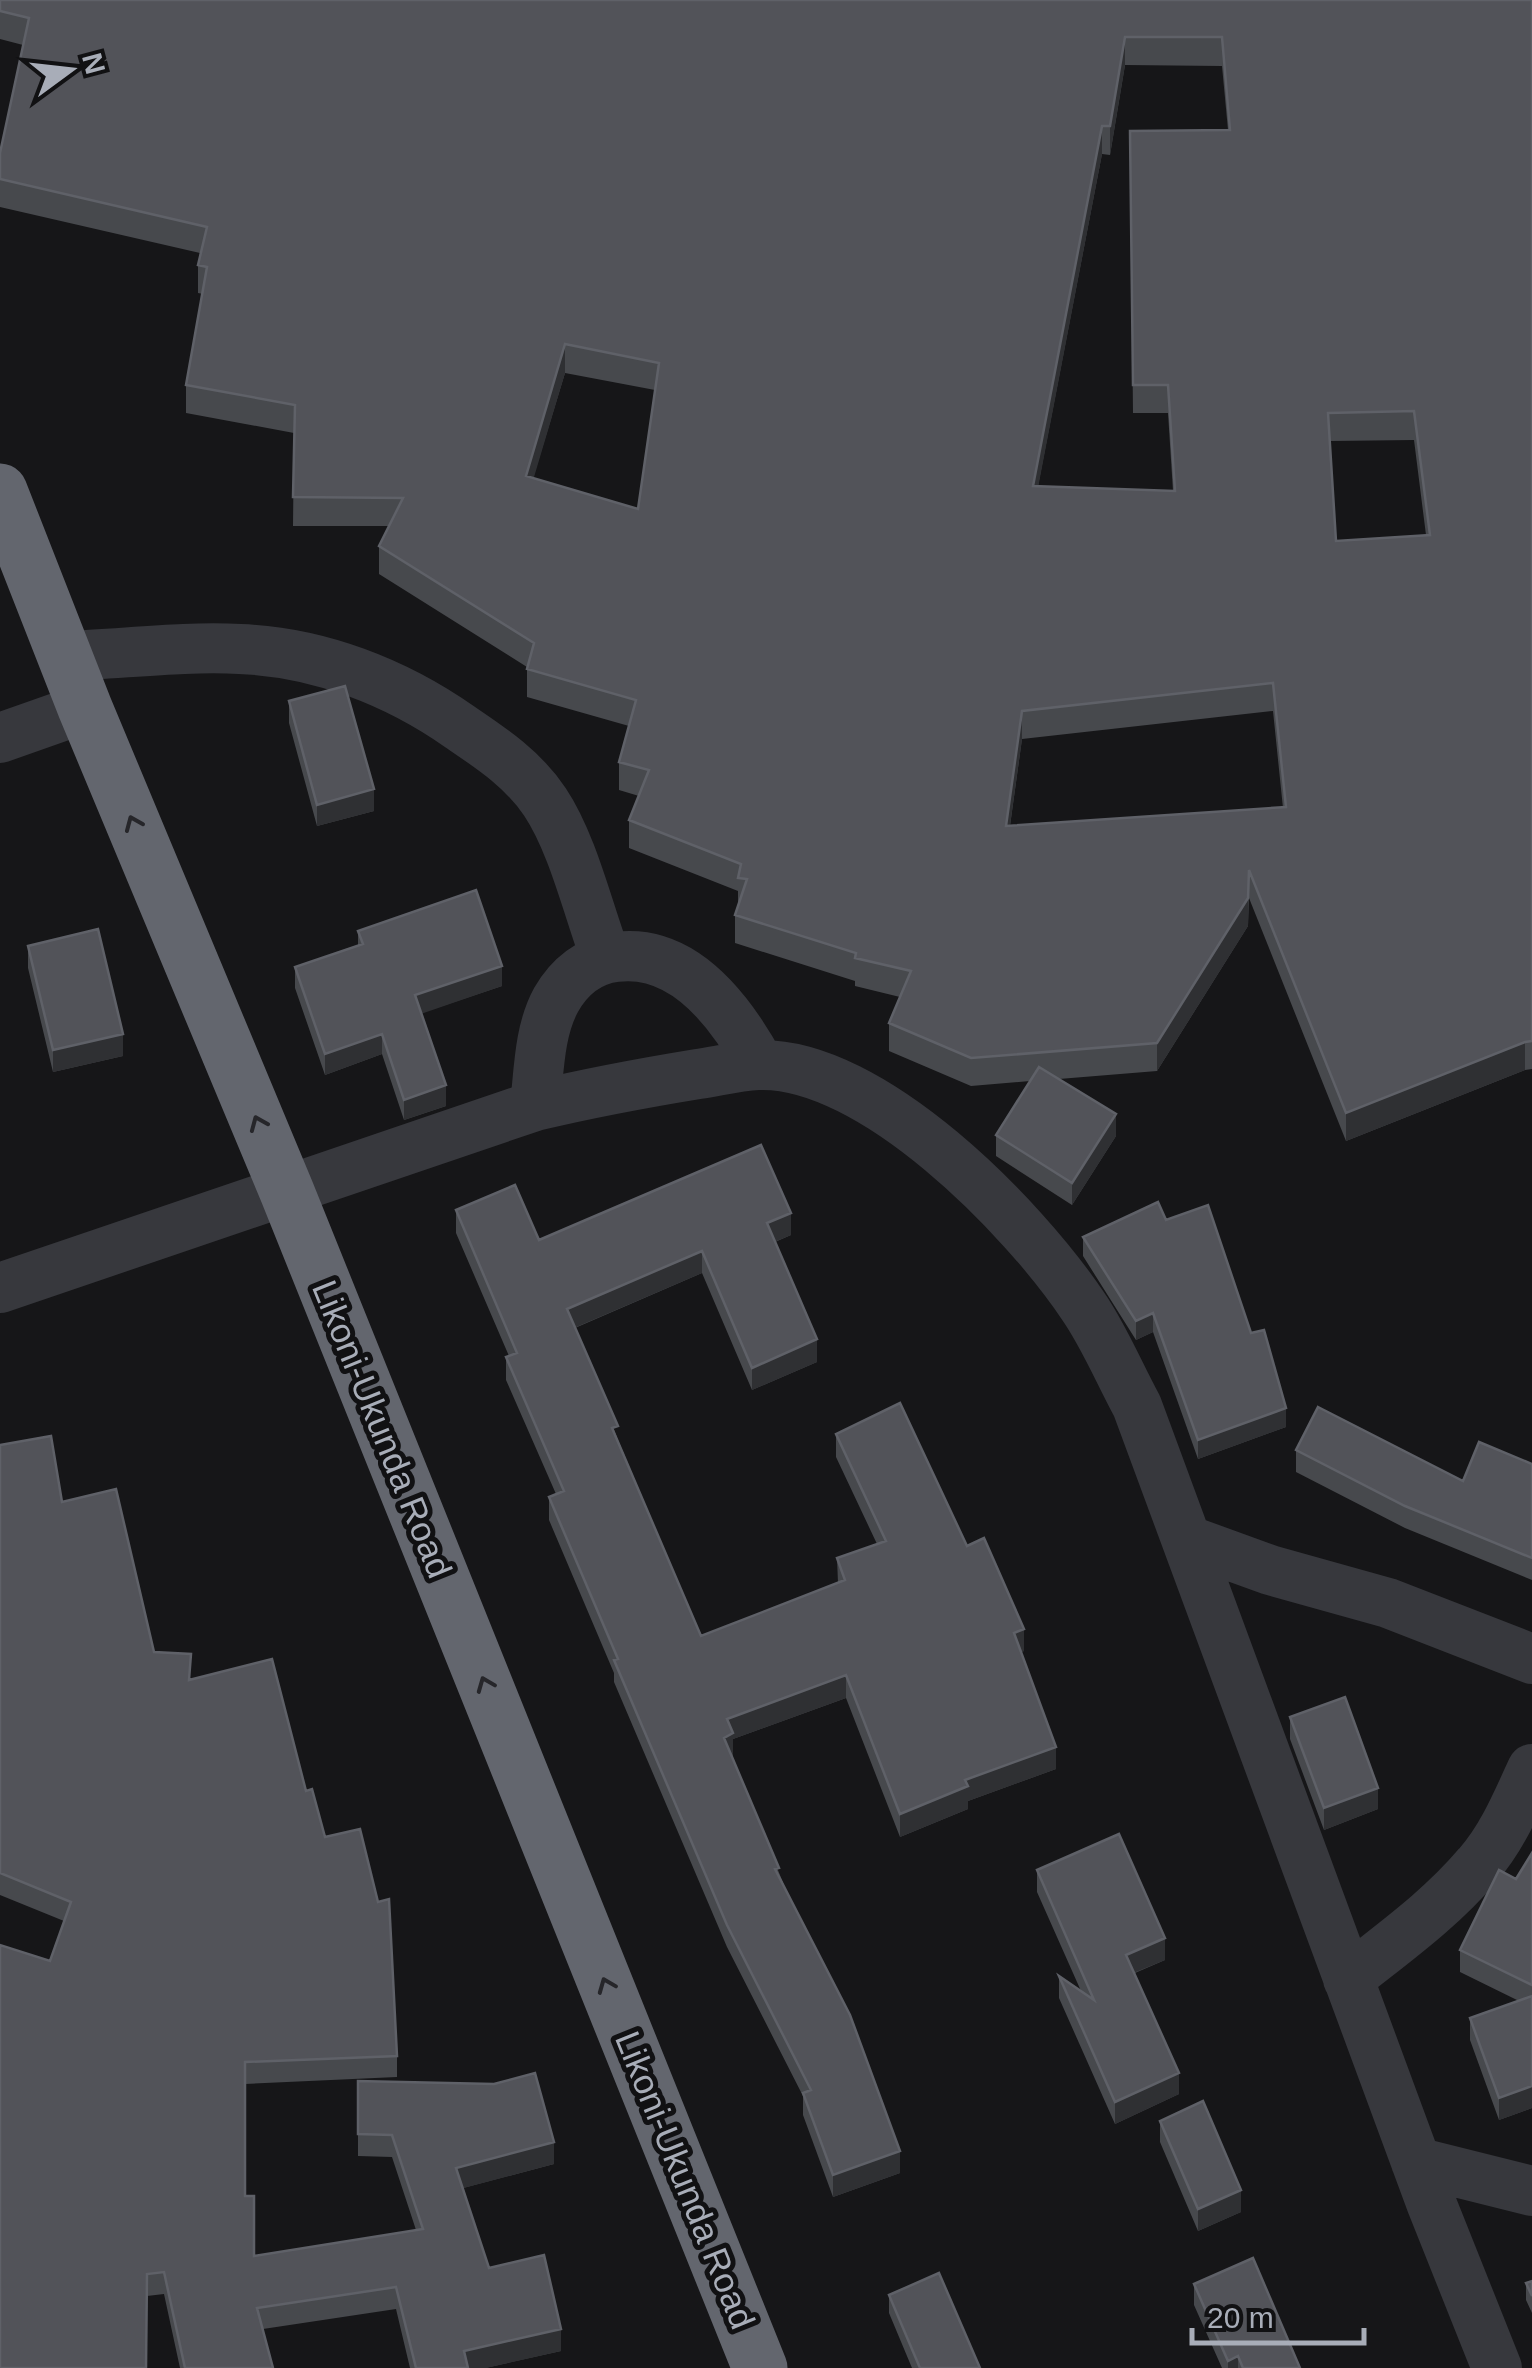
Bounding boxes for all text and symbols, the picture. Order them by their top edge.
north arrow [20,20,120,120]
text: N [76,50,111,77]
one-way arrow [125,815,145,833]
one-way arrow [250,1115,270,1133]
street label: Likoni-Ukunda Road [305,1274,460,1583]
one-way arrow [476,1676,496,1694]
one-way arrow [598,1978,618,1995]
street label: Likoni-Ukunda Road [608,2025,763,2334]
scale bar [1192,2283,1364,2345]
text: 20 m [1207,2301,1274,2334]

